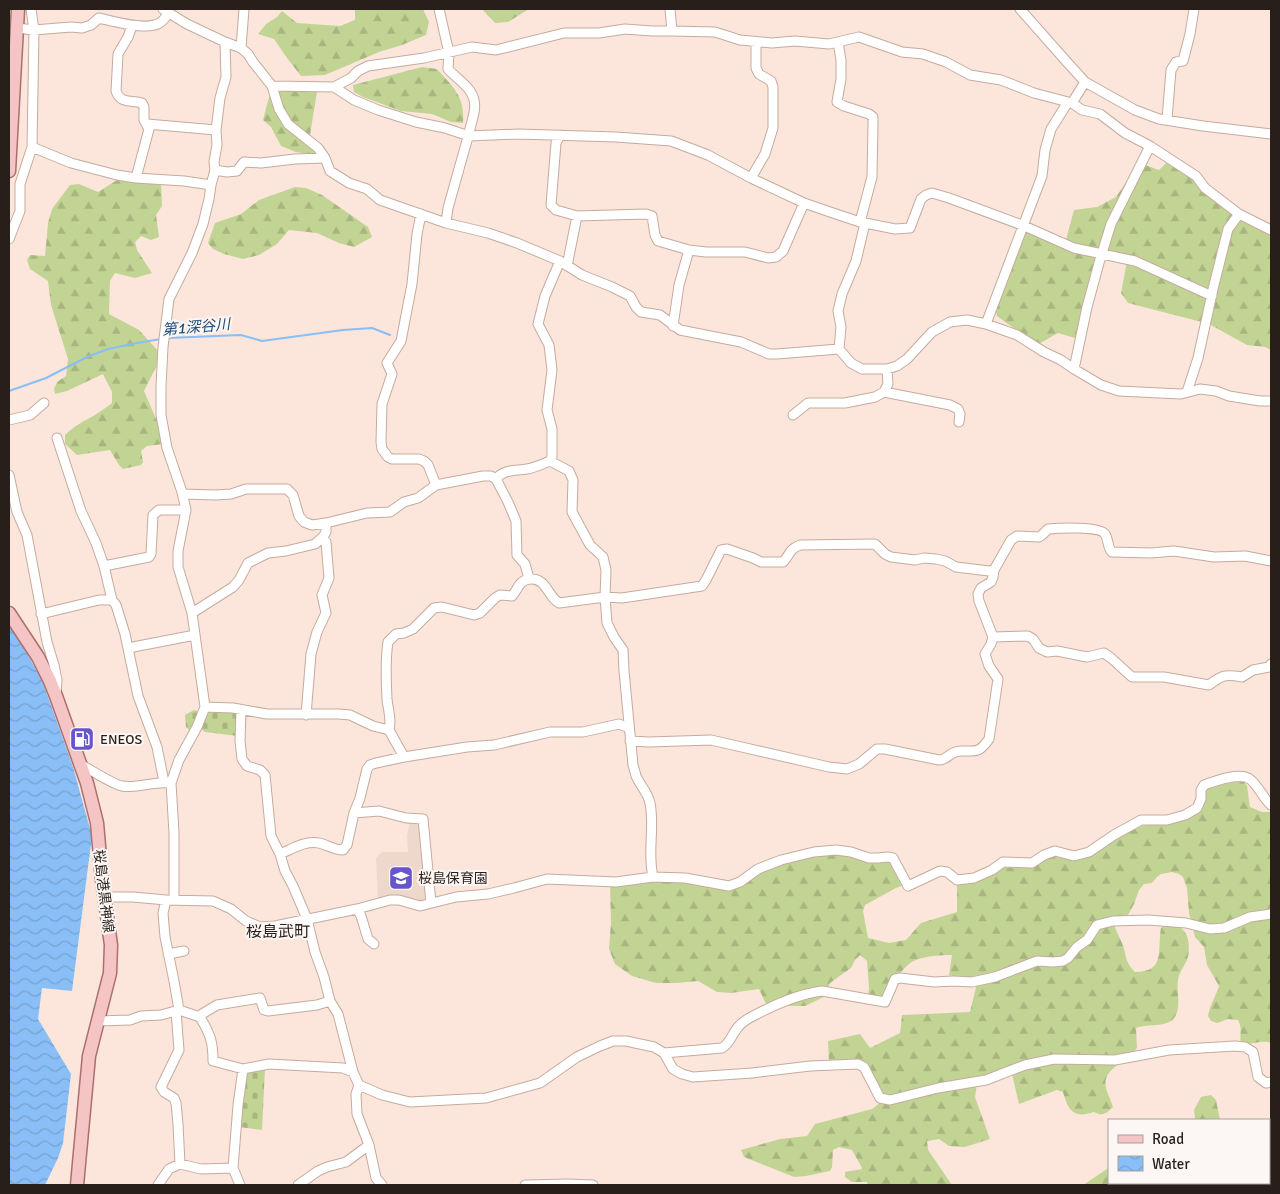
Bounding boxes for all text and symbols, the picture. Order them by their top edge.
water label: 第1深谷川 [161,315,233,339]
fuel station icon: ENEOS [69,726,95,752]
place label: ENEOS [100,731,142,748]
street label: 桜島港黒神線 [90,848,117,934]
school or university icon: 桜島保育園 [388,865,414,891]
place label: 桜島保育園 [418,870,488,887]
district label: 桜島武町 [246,922,310,942]
legend [1108,1119,1270,1184]
text: Road [1152,1130,1184,1148]
text: Water [1152,1155,1190,1173]

